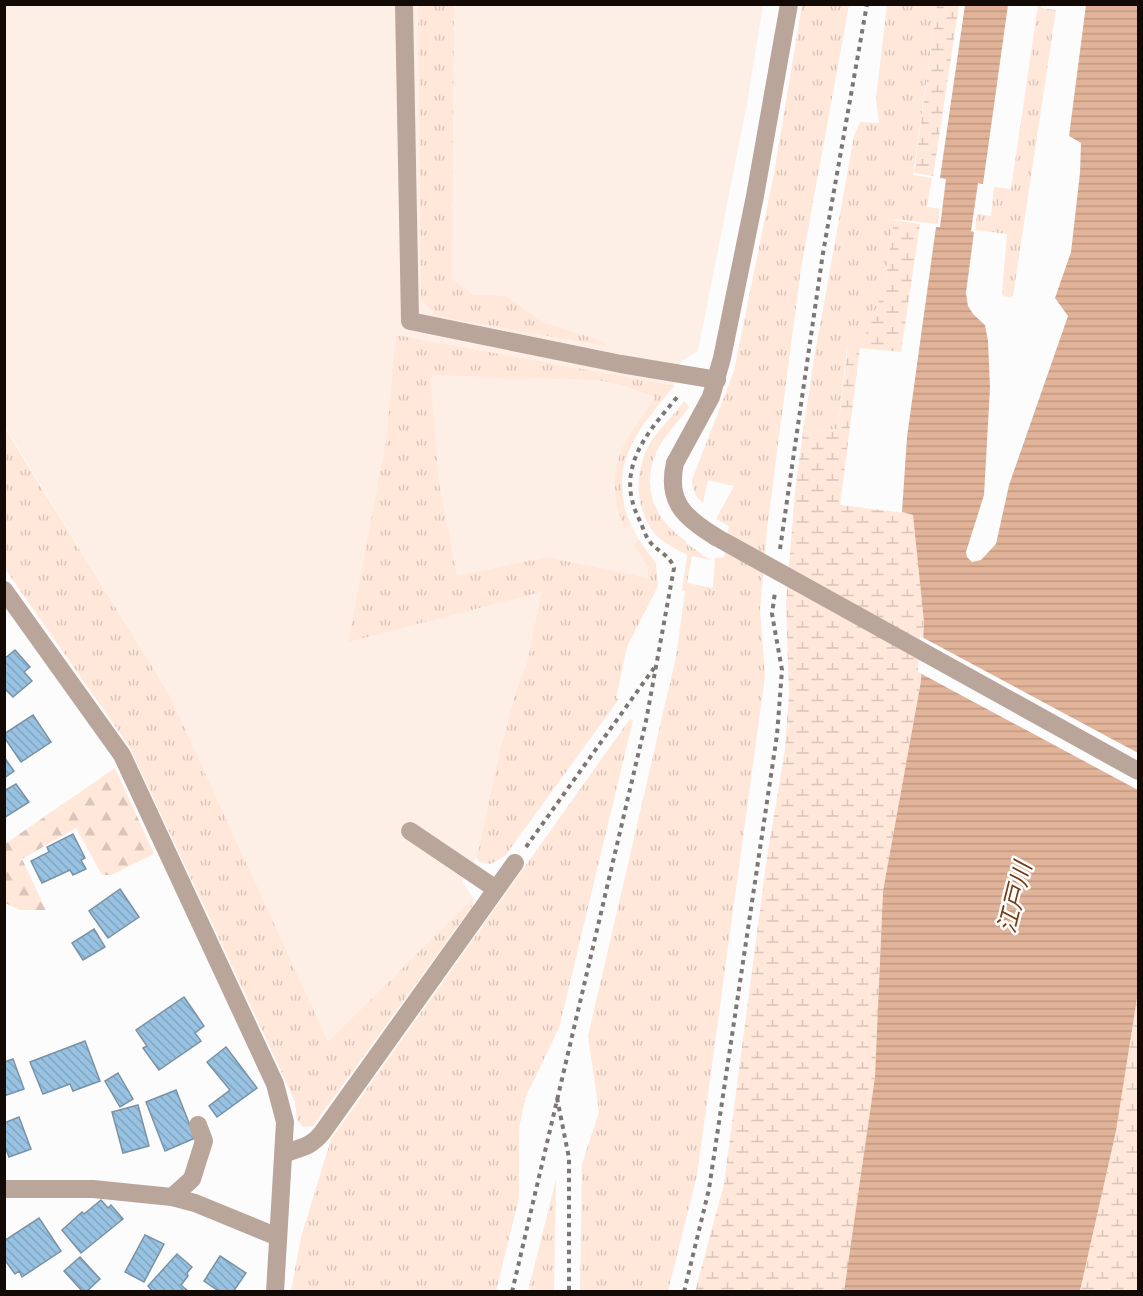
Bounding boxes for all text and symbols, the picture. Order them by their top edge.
water label: 江戸川 [995,857,1037,936]

